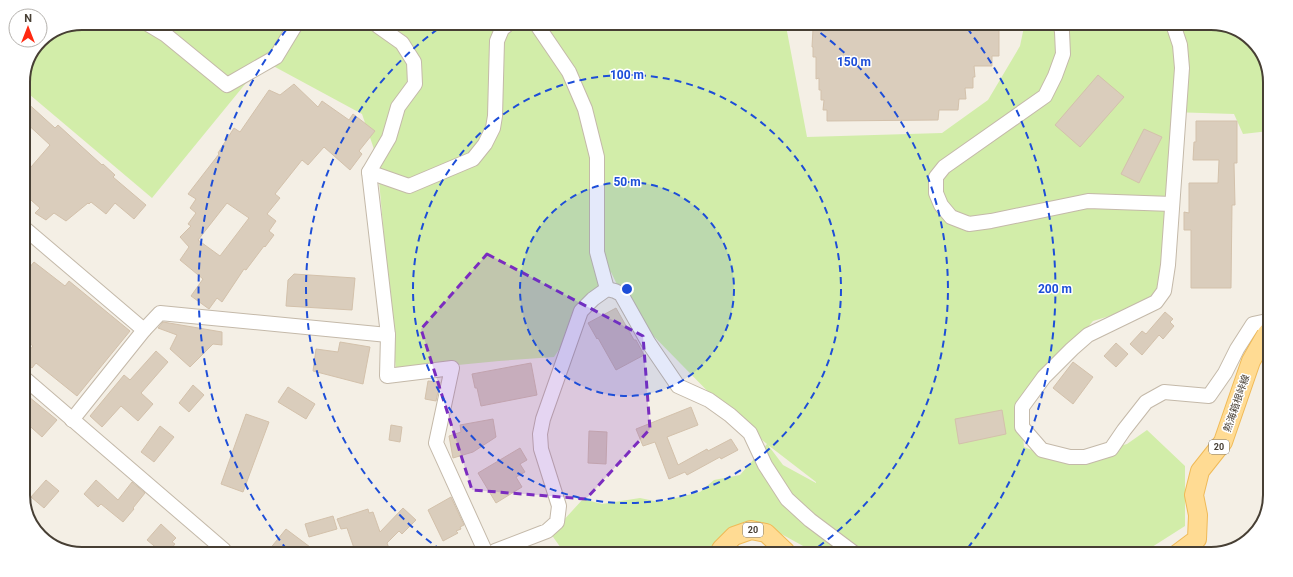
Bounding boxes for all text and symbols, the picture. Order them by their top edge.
north arrow [8,8,48,48]
text: N [24,12,32,25]
text: 150 m [837,55,871,69]
text: 100 m [610,68,644,82]
text: 50 m [613,175,641,189]
centre of rings [620,282,634,296]
text: 200 m [1038,282,1072,296]
street label: 熱海箱根峠線 [1222,373,1251,433]
road number: 20 [1209,440,1229,454]
road number: 20 [743,523,763,537]

